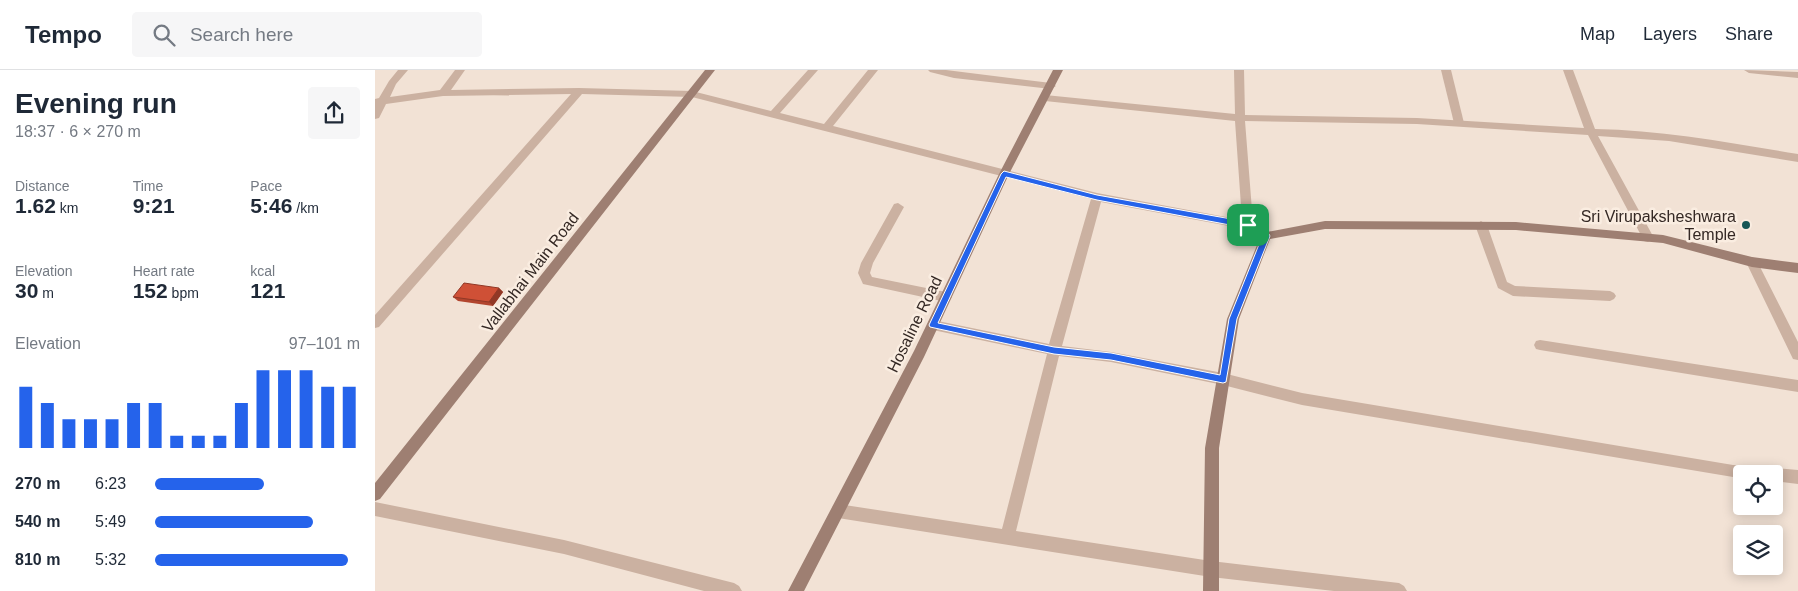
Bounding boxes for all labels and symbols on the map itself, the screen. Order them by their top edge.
pin [1227,204,1269,246]
place label: Sri Virupaksheshwara Temple [1581,208,1736,243]
street label: Vallabhai Main Road [479,209,582,335]
marker: Sri Virupaksheshwara Temple [1740,219,1752,231]
street label: Hosaline Road [884,273,945,375]

